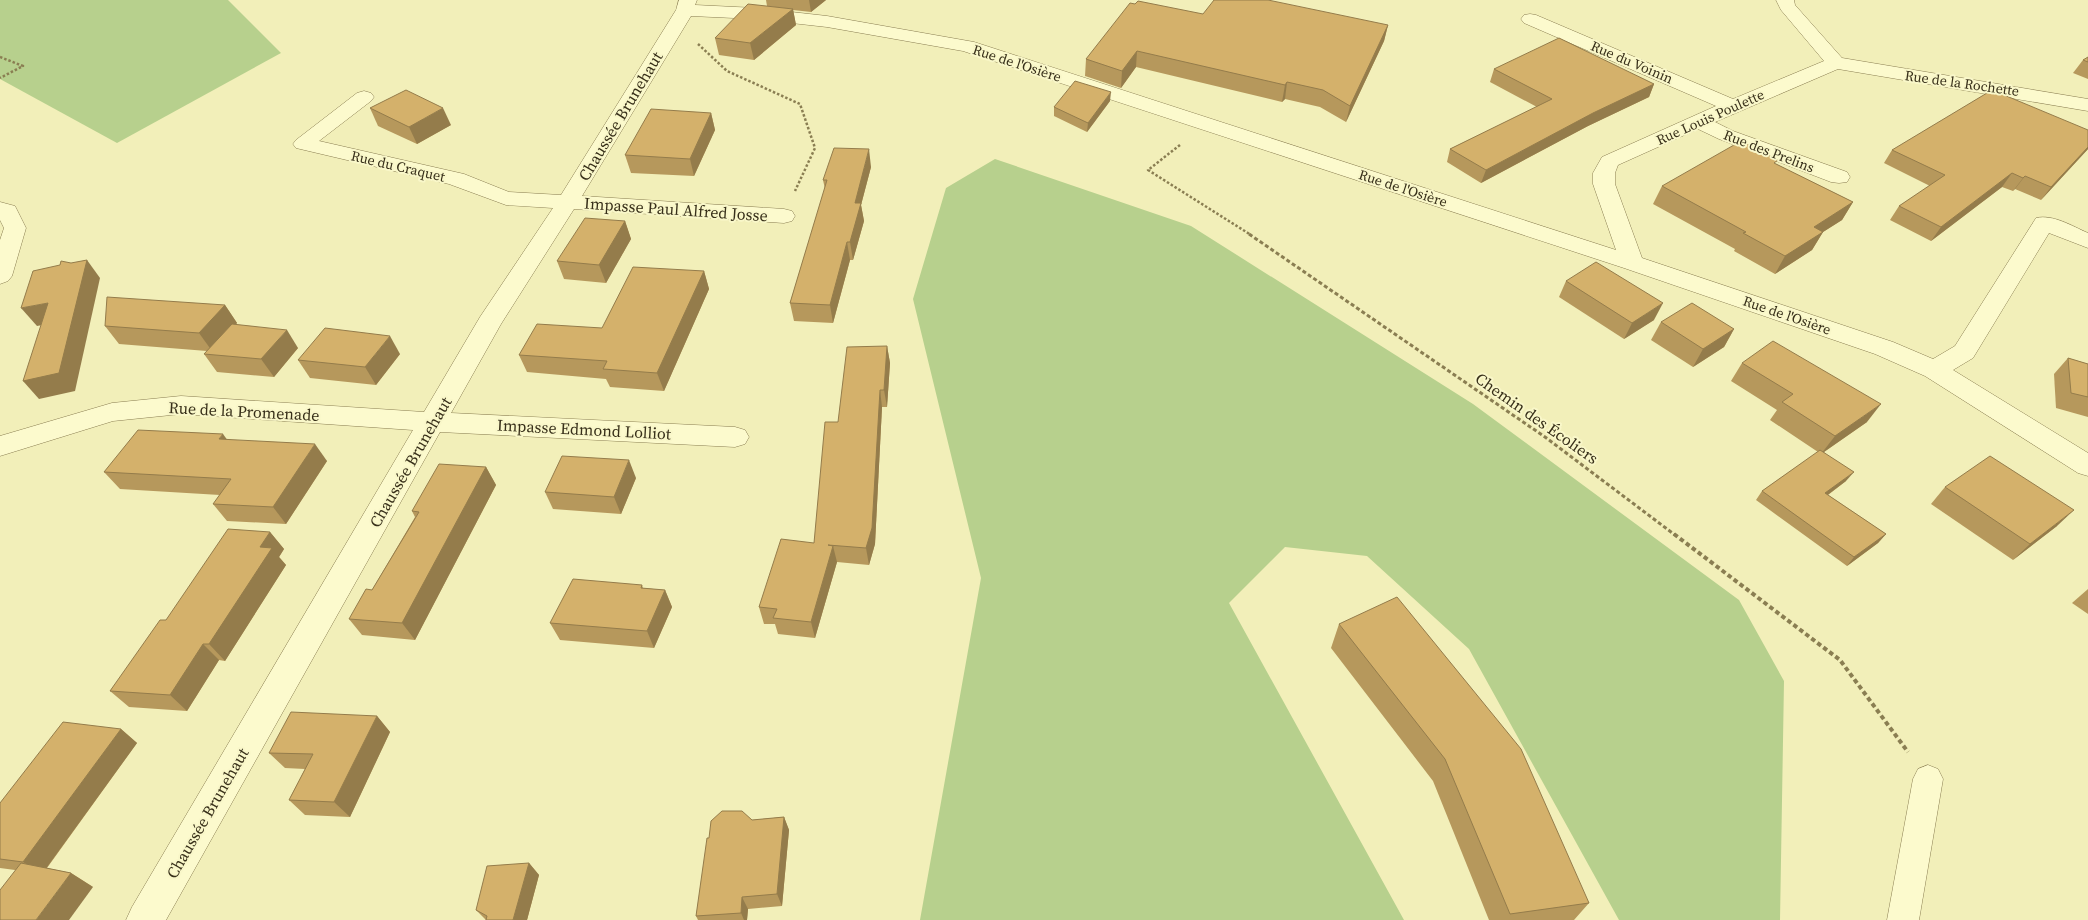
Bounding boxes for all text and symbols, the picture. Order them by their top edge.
street label: Rue du Voinin [1588,36,1677,89]
street label: Rue de l'Osière [970,39,1064,87]
street label: Chaussée Brunehaut [573,47,668,185]
street label: Rue de la Rochette [1903,65,2021,101]
street label: Rue Louis Poulette [1653,84,1767,150]
street label: Rue des Prelins [1721,125,1817,177]
street label: Rue du Craquet [349,145,447,187]
street label: Rue de l'Osière [1356,164,1450,212]
street label: Impasse Paul Alfred Josse [584,192,768,226]
street label: Rue de l'Osière [1740,291,1834,339]
street label: Chemin des Écoliers [1471,367,1603,469]
street label: Chaussée Brunehaut [364,392,457,531]
street label: Rue de la Promenade [168,396,320,426]
street label: Impasse Edmond Lolliot [497,413,672,445]
street label: Chaussée Brunehaut [161,743,254,882]

